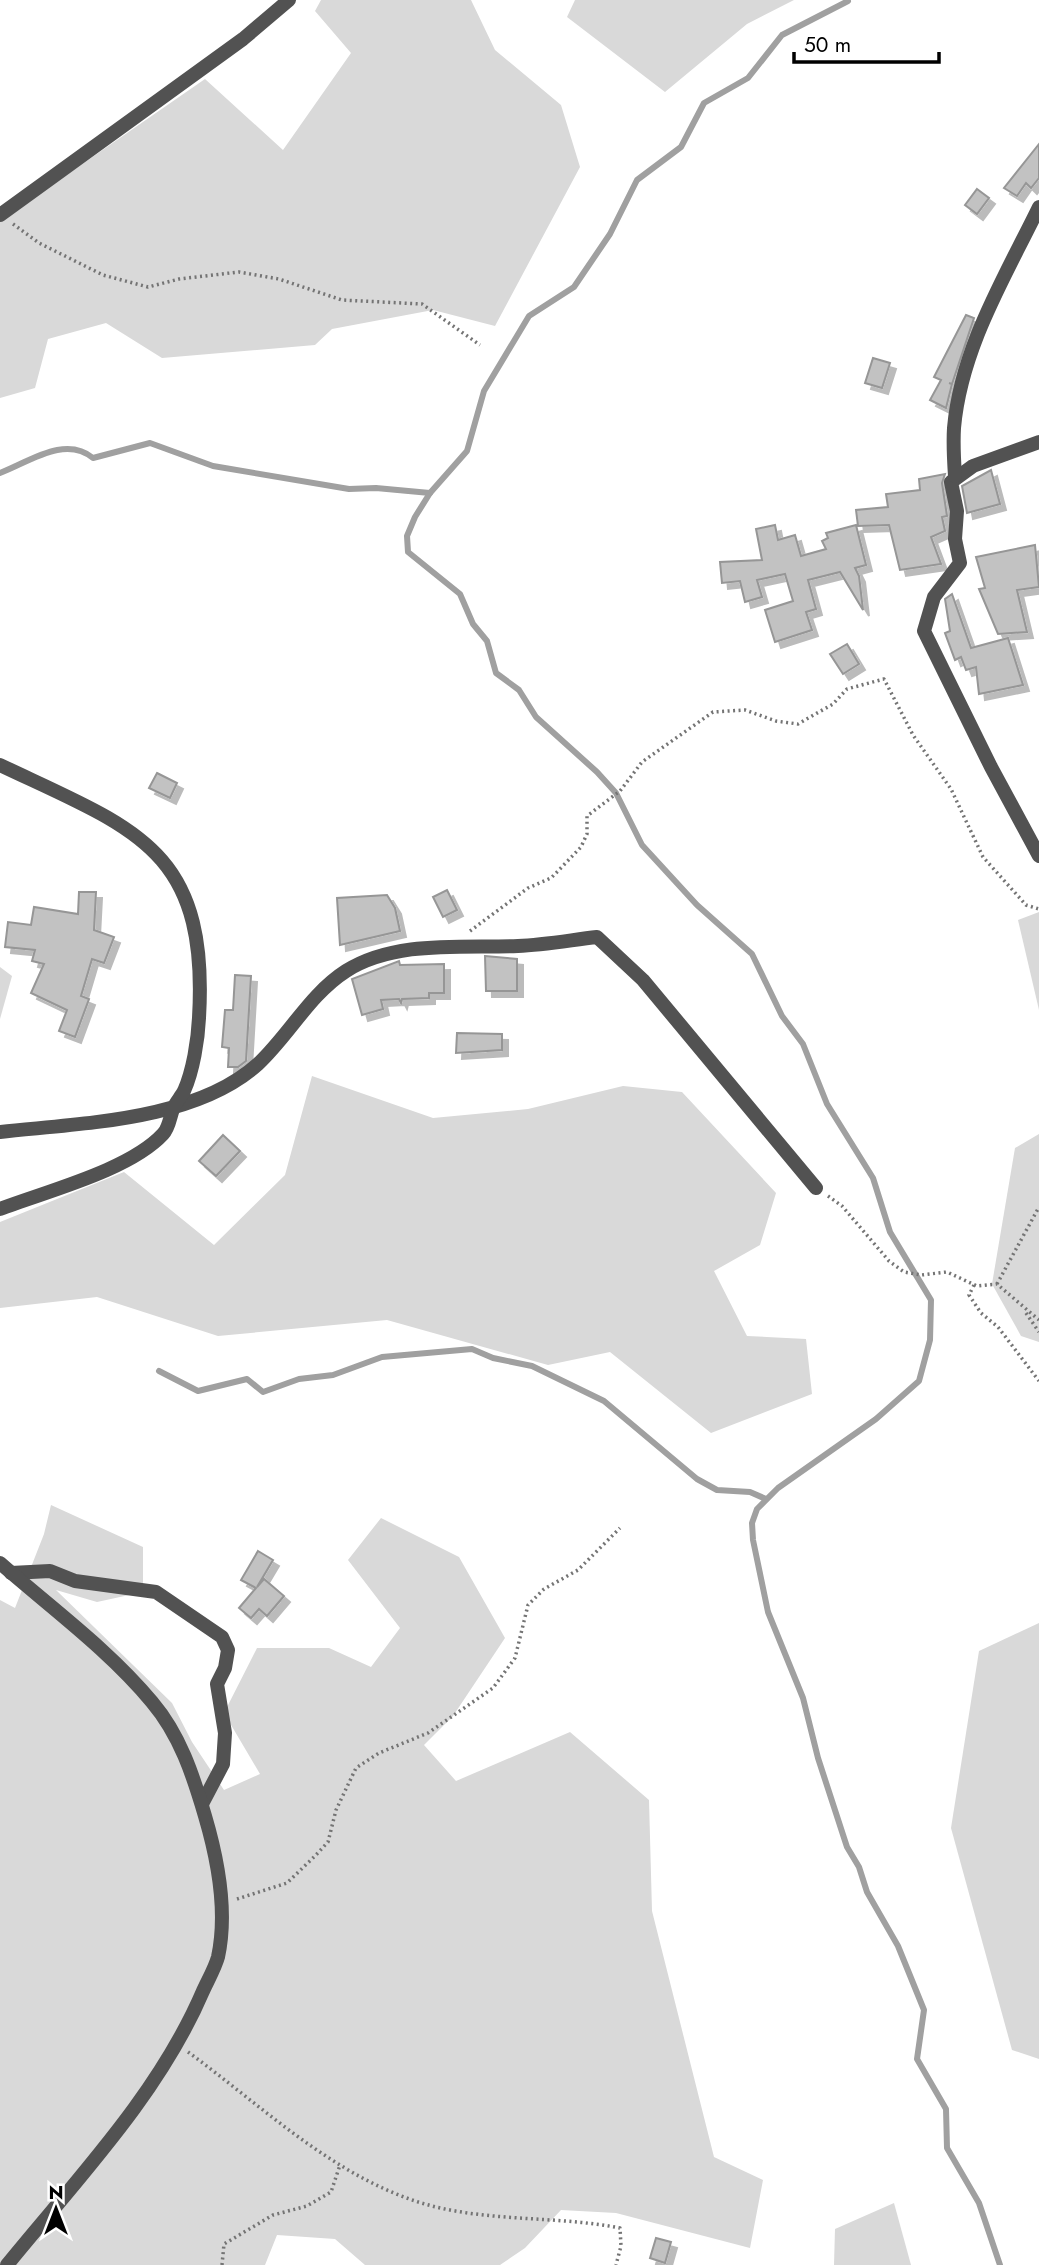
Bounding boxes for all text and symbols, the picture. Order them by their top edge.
scale bar [794,21,939,65]
text: 50 m [804,30,851,60]
north arrow [21,2174,91,2244]
text: N [48,2179,64,2206]

